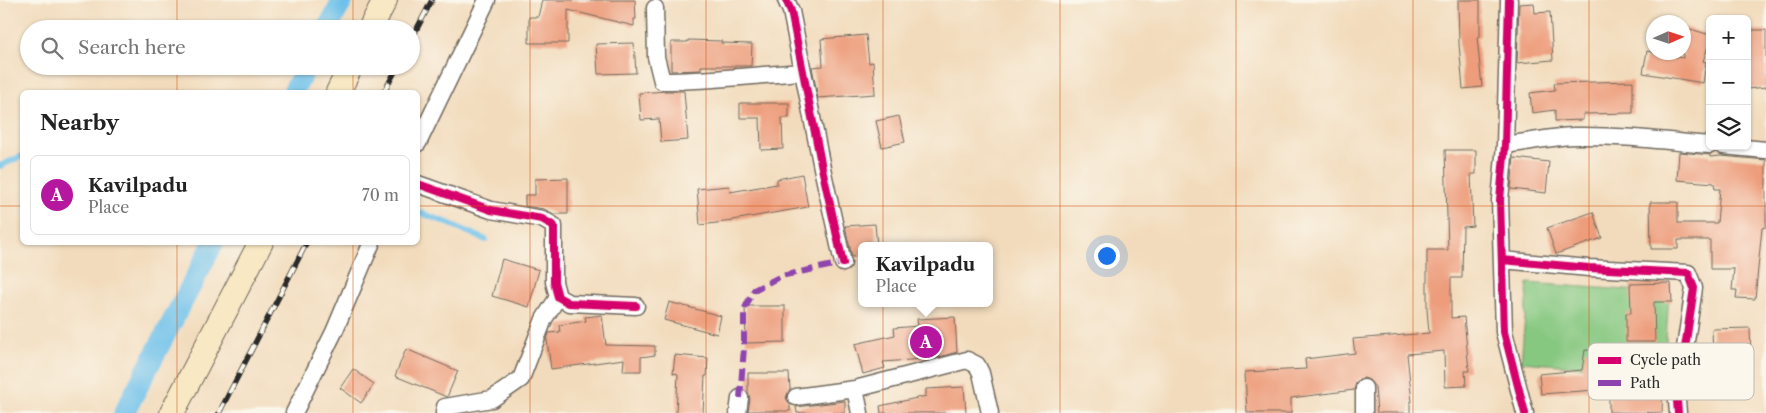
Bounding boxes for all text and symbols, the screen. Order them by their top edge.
north arrow [1646,15,1691,60]
map controls [1706,15,1751,150]
button: + [1706,15,1751,60]
search box [20,20,420,75]
icon: search [38,34,66,62]
text: Search here [78,36,186,59]
button: − [1706,60,1751,105]
button: layers [1706,105,1751,150]
text: Nearby [40,110,119,135]
text: Kavilpadu [88,174,188,197]
text: A [51,185,63,205]
text: 70 m [362,185,399,205]
text: Place [88,197,129,217]
popup [858,242,993,307]
your location [1094,243,1120,269]
text: Kavilpadu [876,253,975,276]
text: Place [876,276,917,296]
pin: A [910,323,942,361]
legend [1588,343,1754,400]
text: Cycle path [1630,351,1701,369]
text: Path [1630,374,1660,392]

